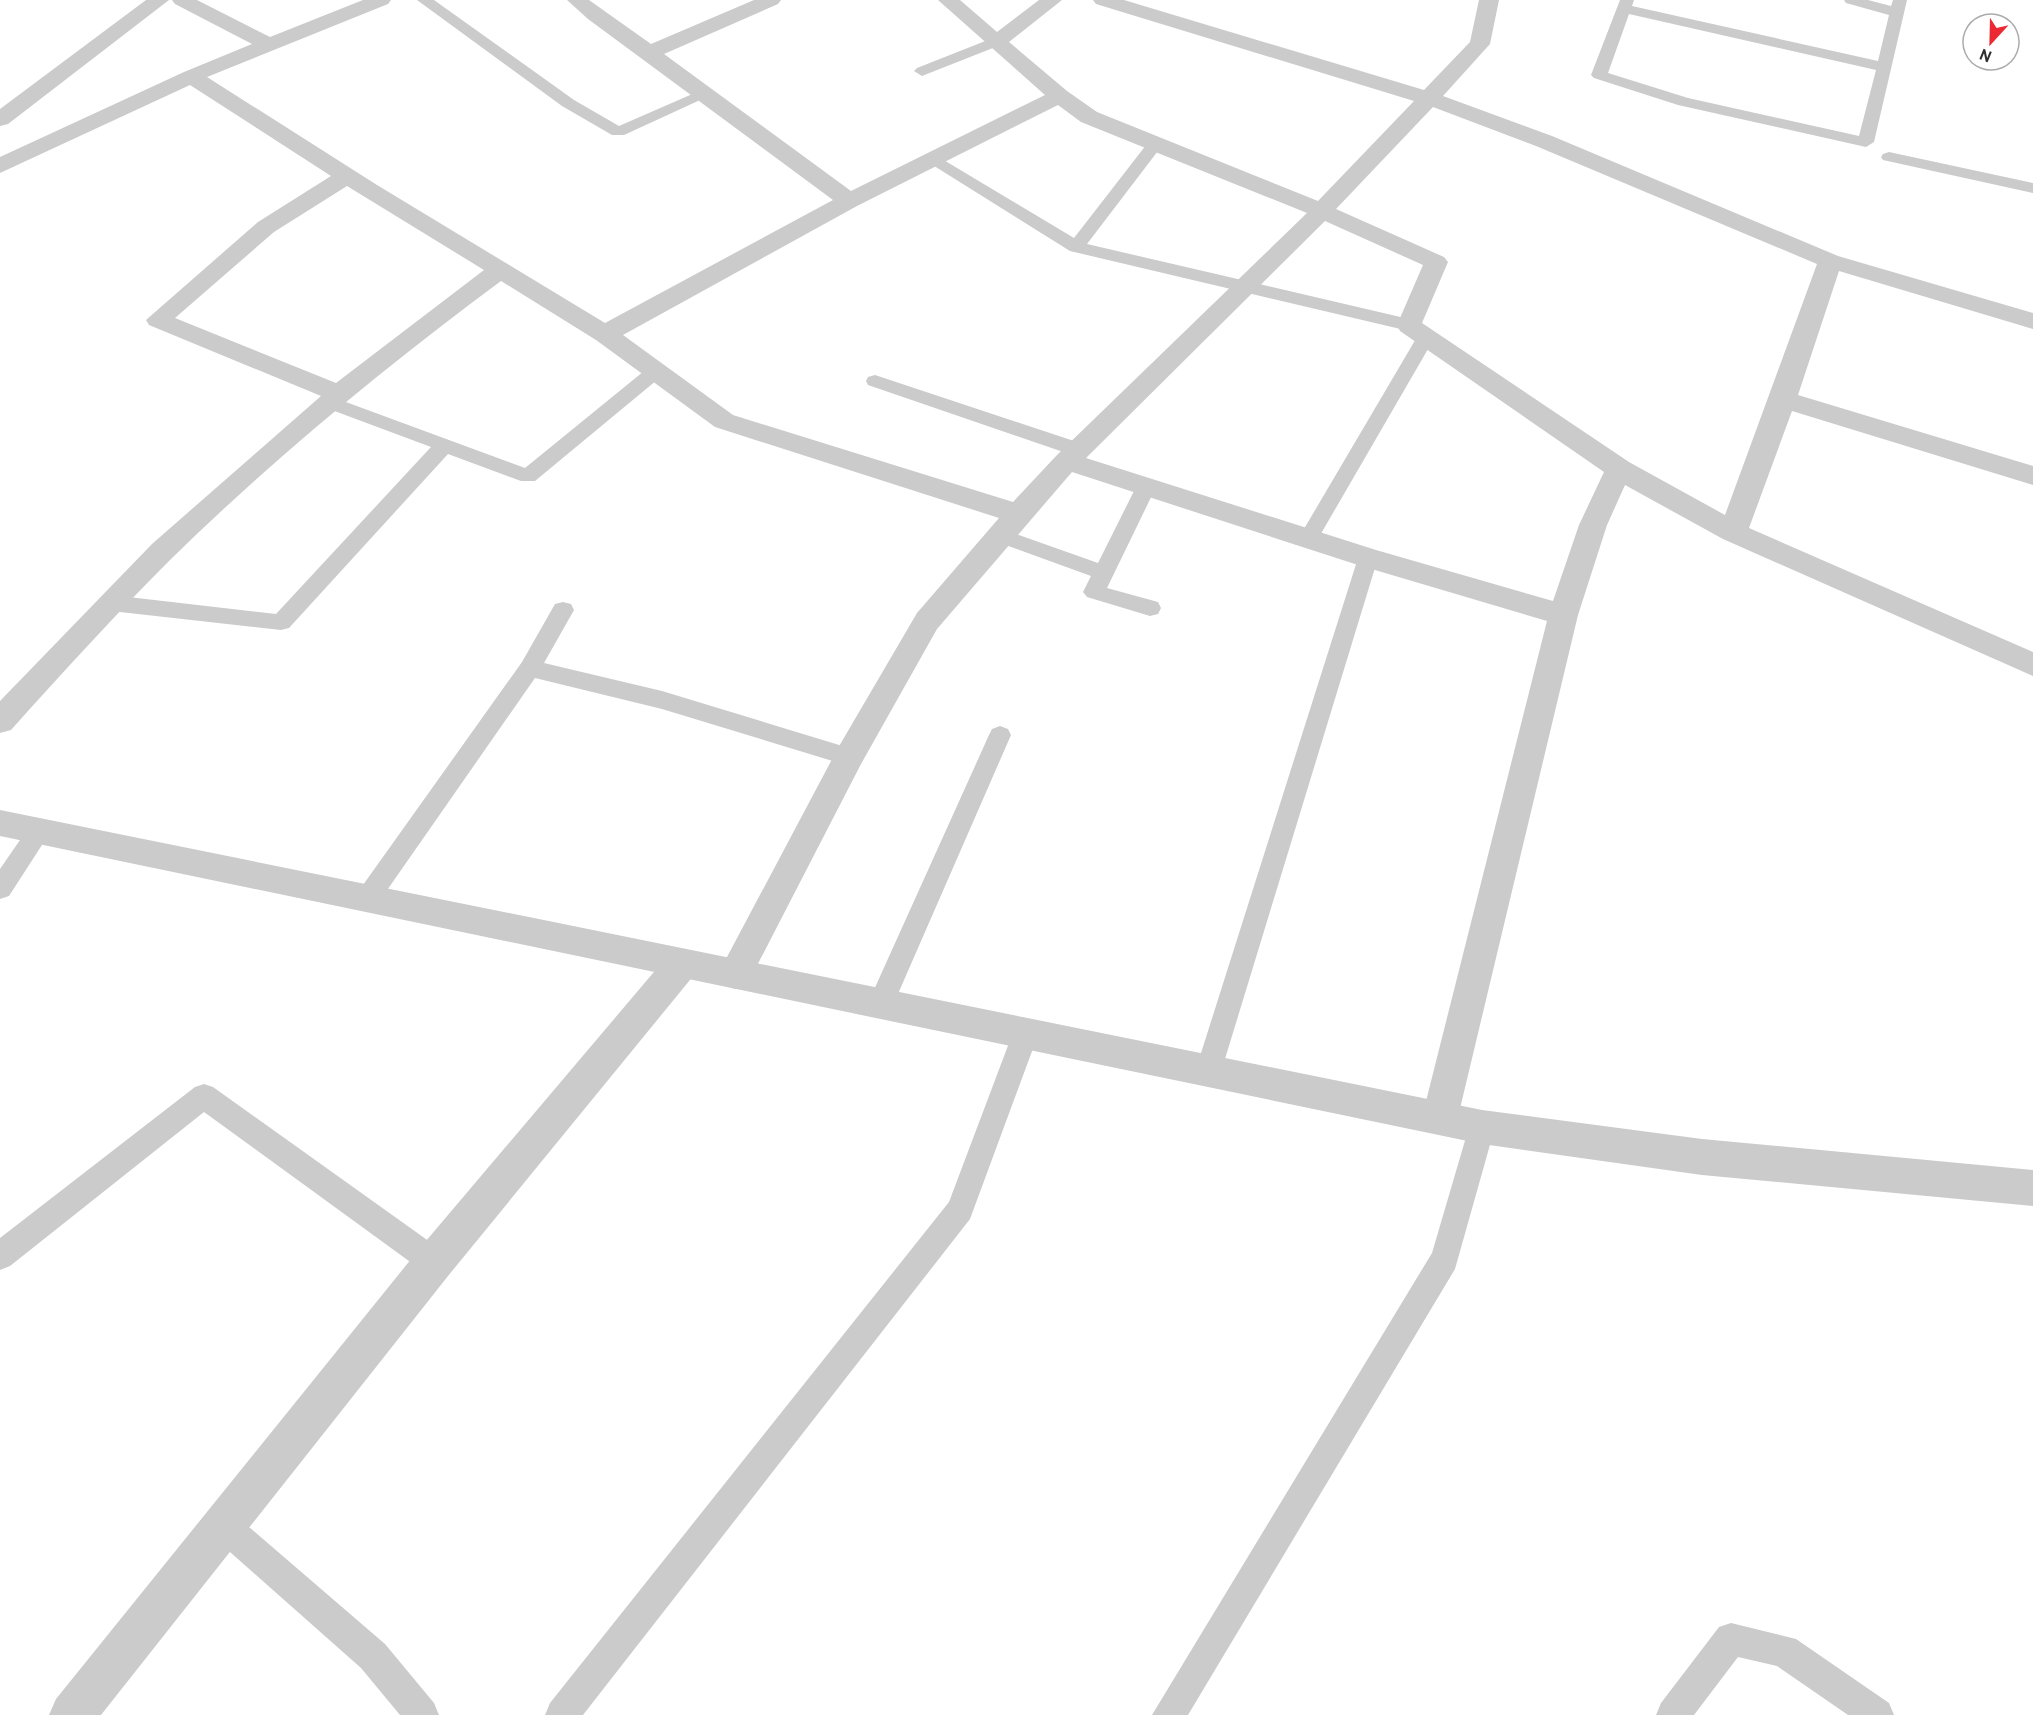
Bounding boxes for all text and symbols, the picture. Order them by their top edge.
north arrow [1961,12,2021,72]
text: N [1977,43,1995,65]

